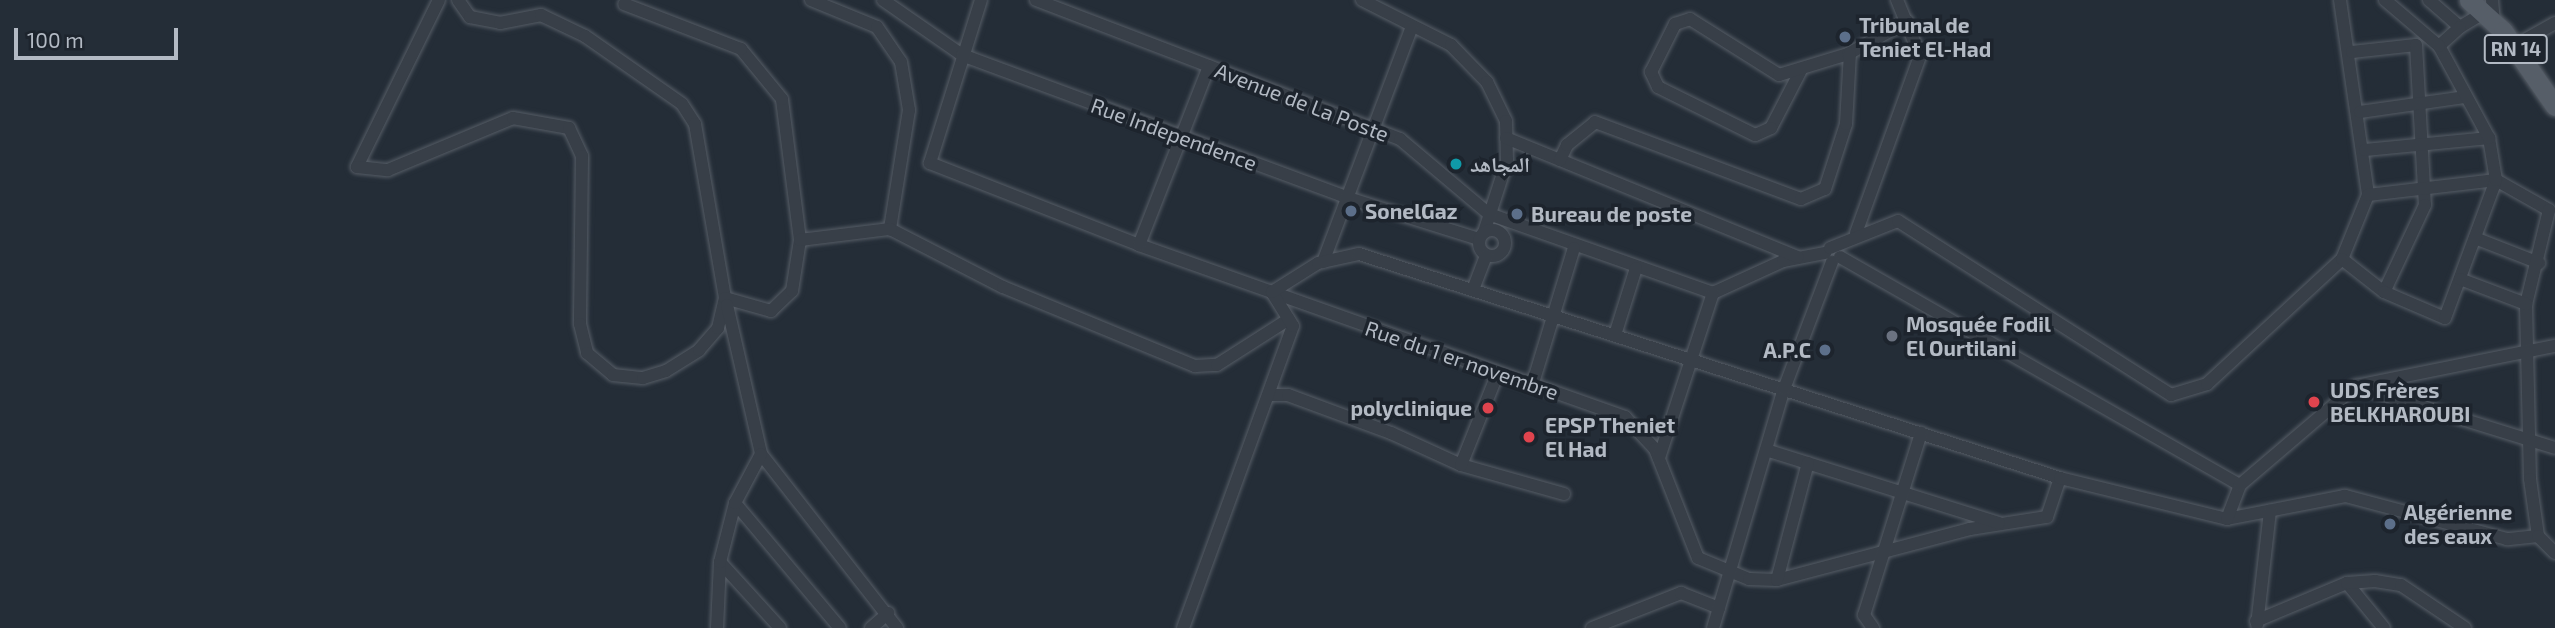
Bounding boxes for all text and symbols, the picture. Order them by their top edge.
place label: Tribunal de Teniet El-Had [1859,12,1991,62]
scale bar [18,14,182,58]
text: 100 m [27,27,84,52]
marker: Tribunal de Teniet El-Had [1837,29,1853,45]
road number: RN 14 [2483,34,2549,64]
street label: Avenue de La Poste [1212,57,1392,147]
street label: Rue Independence [1088,92,1260,176]
place label: المجاهد [1470,151,1530,177]
marker: المجاهد [1448,156,1464,172]
place label: SonelGaz [1365,198,1458,224]
place label: Bureau de poste [1531,201,1692,227]
marker: SonelGaz [1343,203,1359,219]
marker: Bureau de poste [1509,206,1525,222]
place label: Mosquée Fodil El Ourtilani [1906,311,2051,361]
street label: Rue du 1 er novembre [1362,315,1562,405]
marker: Mosquée Fodil El Ourtilani [1884,328,1900,344]
place label: A.P.C [1763,337,1811,363]
marker: A.P.C [1817,342,1833,358]
place label: UDS Frères BELKHAROUBI [2330,377,2470,427]
marker: UDS Frères BELKHAROUBI [2304,392,2324,412]
place label: polyclinique [1350,395,1472,421]
marker: polyclinique [1478,398,1498,418]
place label: EPSP Theniet El Had [1545,412,1676,462]
marker: EPSP Theniet El Had [1519,427,1539,447]
place label: Algérienne des eaux [2404,499,2512,549]
marker: Algérienne des eaux [2382,516,2398,532]

